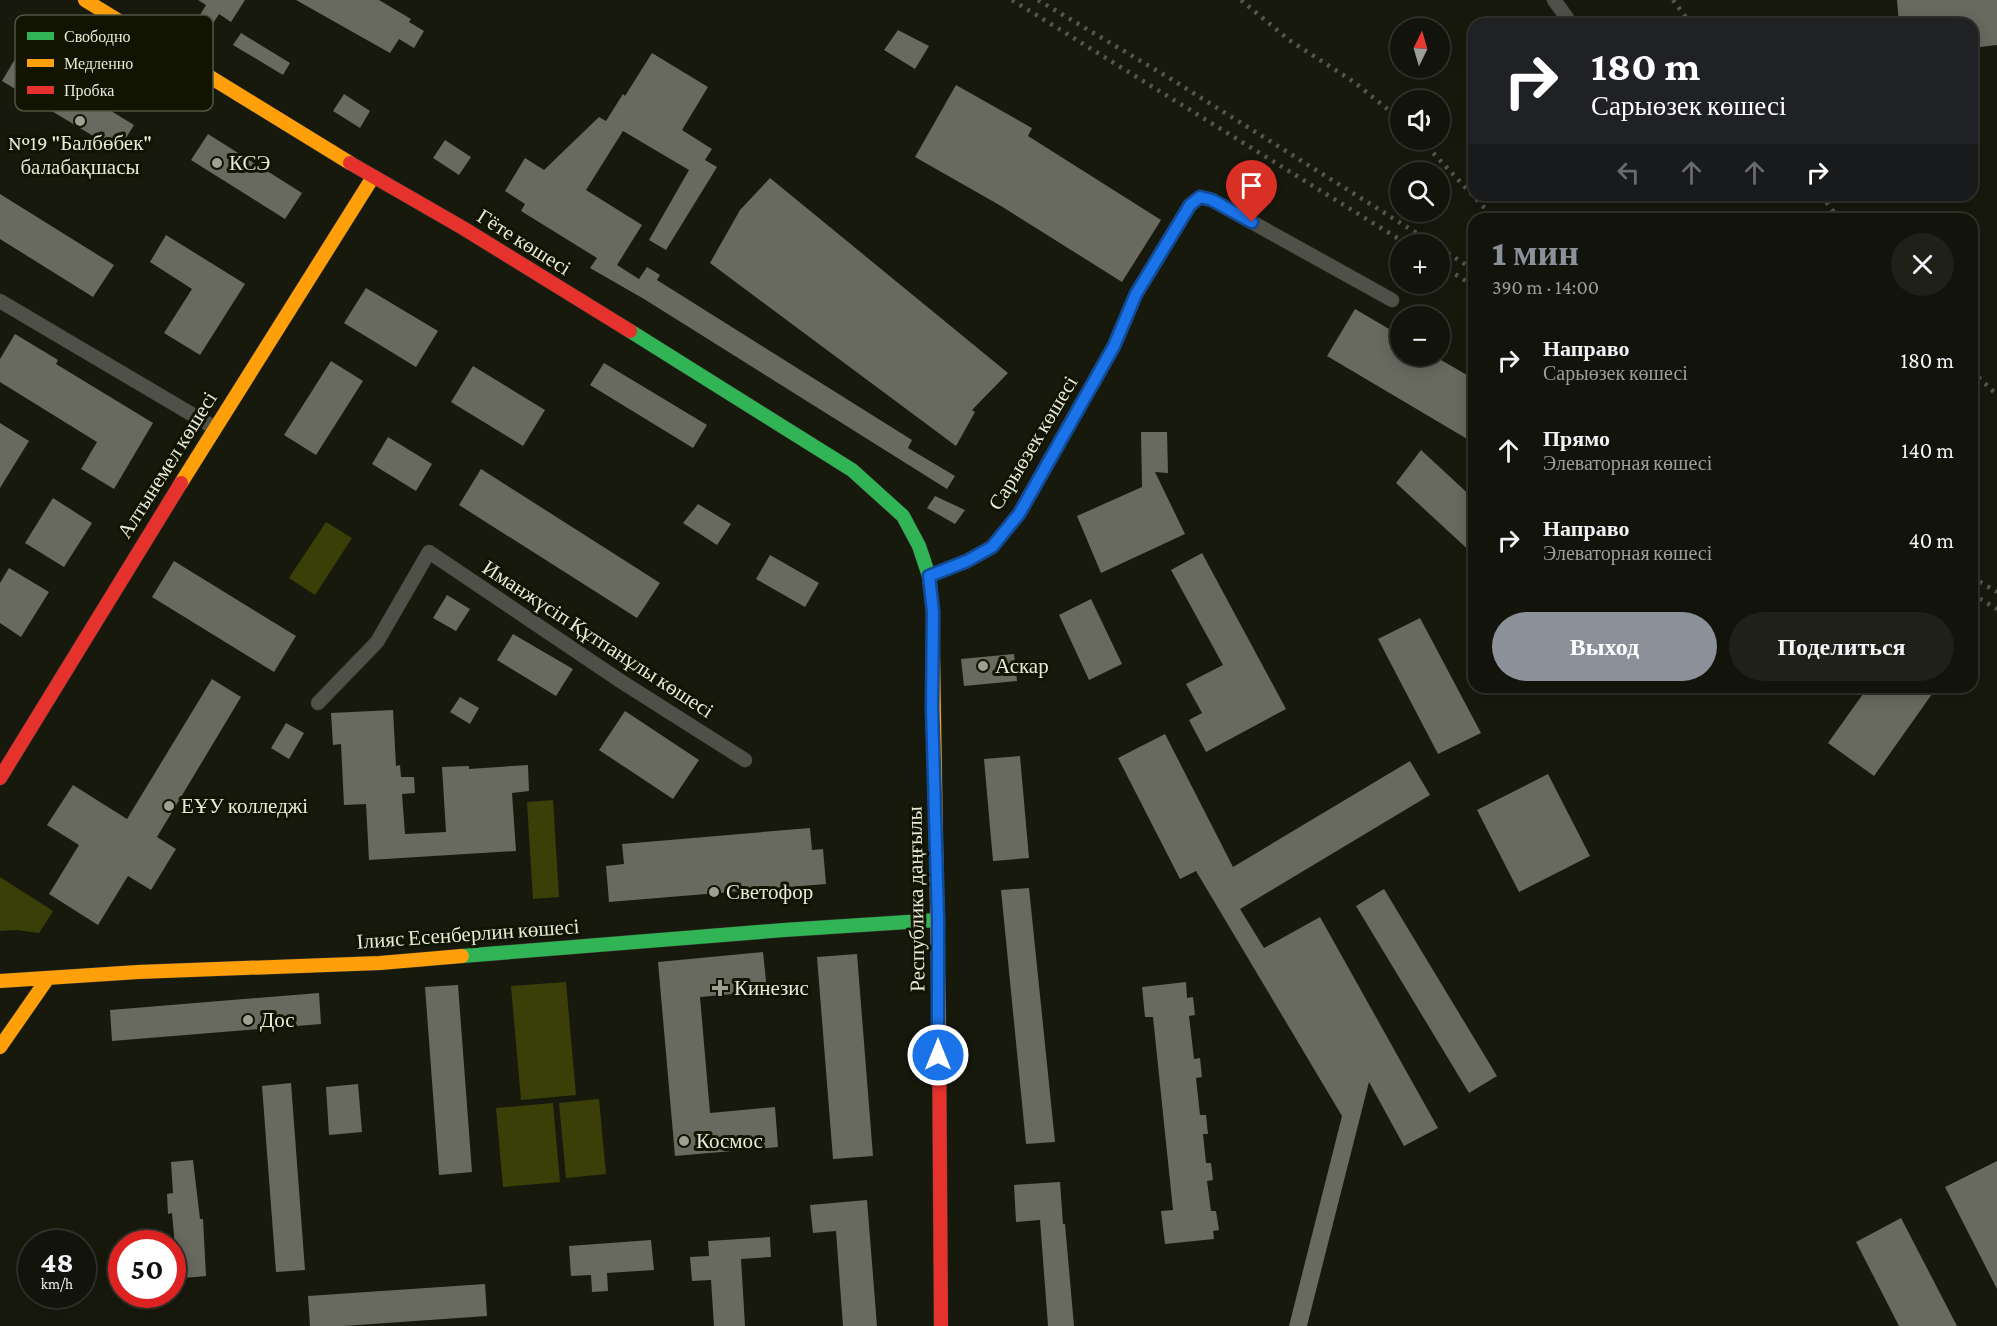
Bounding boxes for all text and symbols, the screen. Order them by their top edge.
legend [15,15,213,111]
north arrow [1390,18,1450,78]
map controls [1390,18,1450,366]
text: Свободно [64,28,131,46]
icon: right [1492,42,1570,120]
text: 180 m [1591,42,1700,89]
text: Медленно [64,55,133,73]
text: Пробка [64,82,114,100]
button: sound [1390,90,1450,150]
text: Сарыөзек көшесі [1591,91,1787,121]
marker: №19 "Балбөбек" балабақшасы [73,114,87,128]
place label: №19 "Балбөбек" балабақшасы [8,131,152,179]
place label: КСЭ [229,151,270,175]
marker: КСЭ [210,156,224,170]
icon: left [1612,156,1645,189]
icon: ahead [1675,156,1708,189]
icon: ahead [1738,156,1771,189]
icon: right [1801,156,1834,189]
pin [1226,160,1277,222]
button: search [1390,162,1450,222]
icon: arrive [1235,169,1268,202]
street label: Гёте көшесі [473,204,575,280]
text: 1 мин [1492,233,1579,273]
button: close [1891,233,1954,296]
button: + [1390,234,1450,294]
text: 390 m · 14:00 [1492,276,1599,298]
button: − [1390,306,1450,366]
text: Направо [1543,336,1629,361]
icon: right [1492,344,1525,377]
text: 180 m [1901,348,1954,373]
text: Сарыөзек көшесі [1543,362,1688,384]
street label: Сарыөзек көшесі [984,372,1083,514]
street label: Алтынемел көшесі [112,387,222,543]
text: Прямо [1543,426,1610,451]
icon: ahead [1492,434,1525,467]
text: 140 m [1901,438,1954,463]
text: Элеваторная көшесі [1543,452,1712,474]
text: Направо [1543,516,1629,541]
icon: right [1492,524,1525,557]
text: 40 m [1909,528,1954,553]
text: Элеваторная көшесі [1543,542,1712,564]
street label: Иманжүсіп Құтпанұлы көшесі [478,555,718,723]
button: Выход [1492,612,1717,681]
button: Поделиться [1729,612,1954,681]
place label: Аскар [995,654,1049,678]
marker: Аскар [976,659,990,673]
place label: ЕҰУ колледжі [181,794,308,818]
marker: ЕҰУ колледжі [162,799,176,813]
street label: Республика даңғылы [902,806,930,992]
place label: Светофор [726,880,813,904]
marker: Светофор [707,885,721,899]
street label: Ілияс Есенберлин көшесі [356,914,580,954]
place label: Кинезис [734,976,809,1000]
marker: Кинезис [711,979,729,997]
place label: Дос [260,1008,295,1032]
marker: Дос [241,1013,255,1027]
position arrow [906,1023,970,1087]
place label: Космос [696,1129,763,1153]
marker: Космос [677,1134,691,1148]
speed limit sign: 50 [108,1230,186,1308]
text: 48 [40,1245,74,1278]
text: km/h [41,1276,73,1292]

